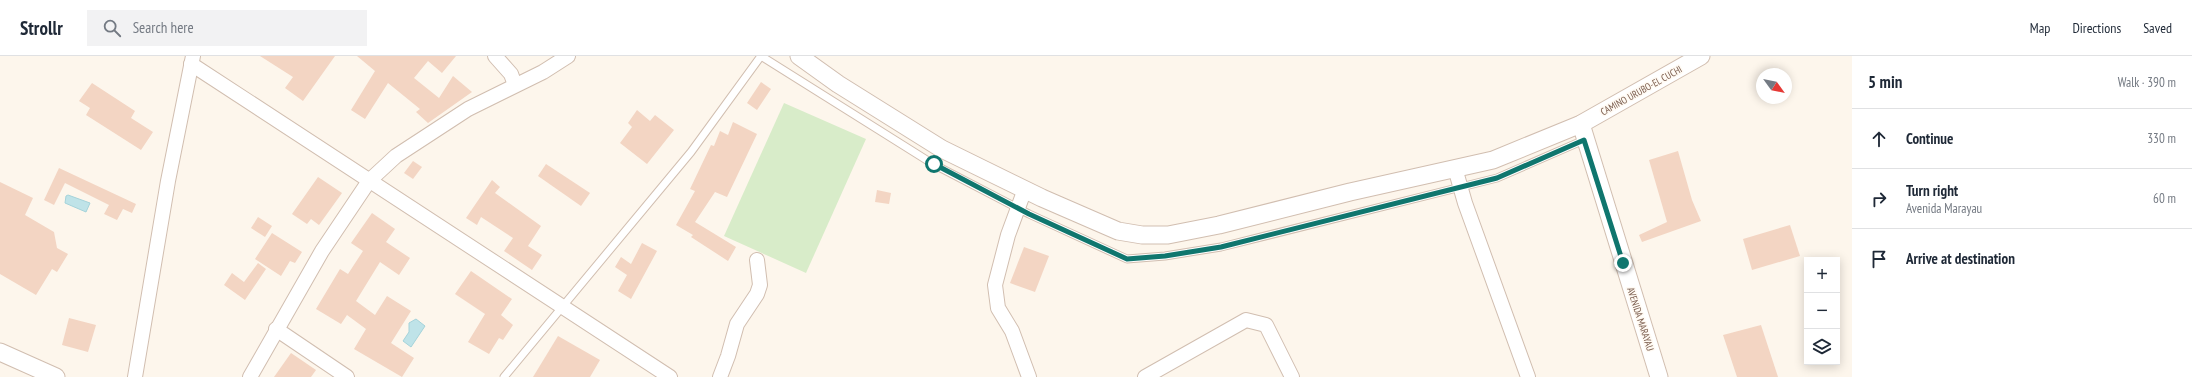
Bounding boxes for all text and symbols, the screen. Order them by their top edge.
search box [87,10,367,46]
text: Strollr [20,16,63,40]
icon: search [101,17,123,39]
text: Search here [133,18,194,37]
text: Map [2030,19,2050,37]
text: Directions [2072,19,2121,37]
text: Saved [2143,19,2172,37]
street label: CAMINO URUBO-EL CUCHI [1598,63,1684,118]
north arrow [1756,68,1792,104]
text: 5 min [1868,71,1902,93]
text: Walk · 390 m [2118,74,2176,91]
icon: ahead [1868,128,1890,150]
text: Continue [1906,129,1953,148]
text: 330 m [2147,130,2176,147]
route start [925,155,943,173]
text: Turn right [1906,181,1958,200]
icon: right [1868,188,1890,210]
text: 60 m [2153,190,2176,207]
text: Avenida Marayau [1906,200,1982,217]
icon: arrive [1868,248,1890,270]
text: Arrive at destination [1906,249,2015,268]
route end [1614,254,1632,272]
map controls [1804,257,1840,365]
button: + [1804,257,1840,293]
street label: AVENIDA MARAYAU [1624,286,1657,353]
button: − [1804,293,1840,329]
button: layers [1804,329,1840,365]

